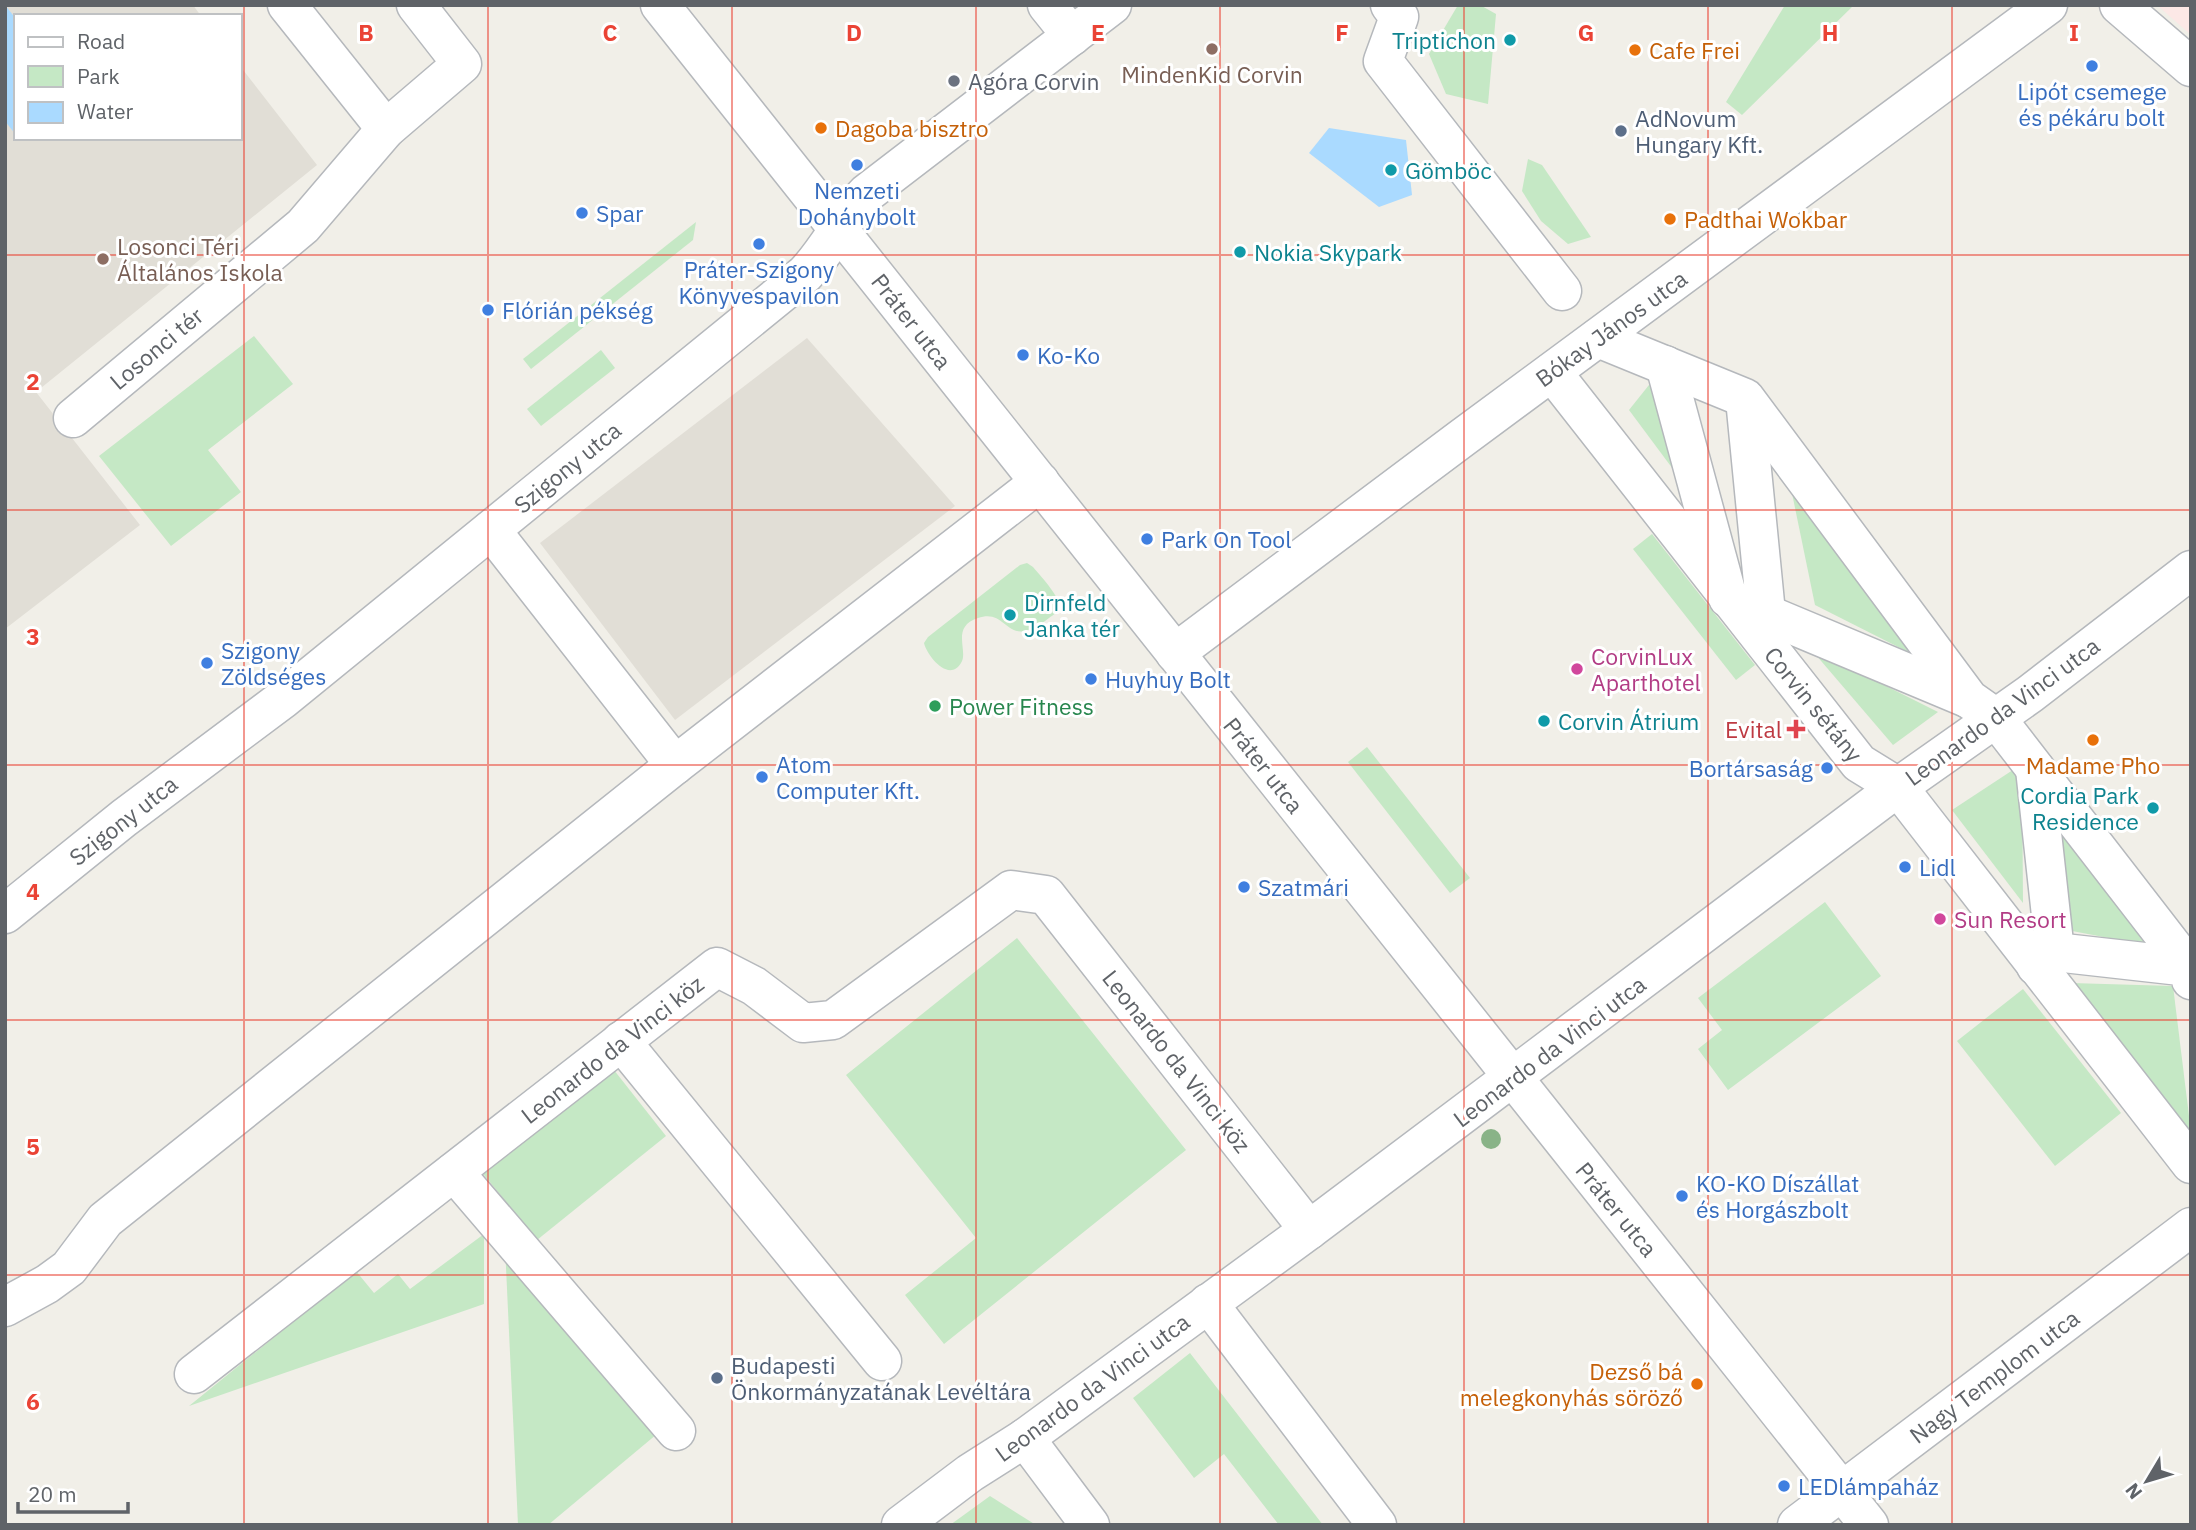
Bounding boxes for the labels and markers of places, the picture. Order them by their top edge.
place label: Triptichon [1392,25,1496,55]
marker: Triptichon [1502,32,1518,48]
place label: Cafe Frei [1649,35,1740,65]
marker: MindenKid Corvin [1204,41,1220,57]
marker: Cafe Frei [1627,42,1643,58]
marker: Lipót csemege és pékáru bolt [2084,58,2100,74]
place label: MindenKid Corvin [1121,59,1303,89]
place label: Agóra Corvin [968,66,1100,96]
marker: Agóra Corvin [946,73,962,89]
place label: Lipót csemege és pékáru bolt [2017,76,2167,132]
place label: AdNovum Hungary Kft. [1635,103,1763,159]
place label: Dagoba bisztro [835,113,989,143]
marker: Dagoba bisztro [813,120,829,136]
marker: AdNovum Hungary Kft. [1613,123,1629,139]
place label: Gömböc [1405,155,1492,185]
marker: Nemzeti Dohánybolt [849,157,865,173]
marker: Gömböc [1383,162,1399,178]
place label: Nemzeti Dohánybolt [798,175,916,231]
place label: Spar [596,198,644,228]
place label: Padthai Wokbar [1684,204,1848,234]
marker: Spar [574,205,590,221]
marker: Padthai Wokbar [1662,211,1678,227]
place label: Losonci Téri Általános Iskola [117,231,283,287]
marker: Práter-Szigony Könyvespavilon [751,236,767,252]
place label: Nokia Skypark [1254,237,1402,267]
marker: Nokia Skypark [1232,244,1248,260]
marker: Losonci Téri Általános Iskola [95,251,111,267]
place label: Práter-Szigony Könyvespavilon [679,254,839,310]
place label: Flórián pékség [502,295,653,325]
marker: Flórián pékség [480,302,496,318]
place label: Ko-Ko [1037,340,1100,370]
marker: Ko-Ko [1015,347,1031,363]
place label: Park On Tool [1161,524,1291,554]
marker: Park On Tool [1139,531,1155,547]
place label: Dirnfeld Janka tér [1024,587,1120,643]
marker: Dirnfeld Janka tér [1002,607,1018,623]
place label: Szigony Zöldséges [221,635,326,691]
place label: CorvinLux Aparthotel [1591,641,1701,697]
marker: Szigony Zöldséges [199,655,215,671]
marker: CorvinLux Aparthotel [1569,661,1585,677]
place label: Huyhuy Bolt [1105,664,1231,694]
marker: Huyhuy Bolt [1083,671,1099,687]
place label: Power Fitness [949,691,1094,721]
marker: Power Fitness [927,698,943,714]
place label: Corvin Átrium [1558,706,1699,736]
marker: Corvin Átrium [1536,713,1552,729]
place label: Evital [1725,714,1782,744]
marker: Evital [1788,721,1804,737]
marker: Madame Pho [2085,732,2101,748]
place label: Atom Computer Kft. [776,749,920,805]
place label: Madame Pho [2026,750,2160,780]
place label: Bortársaság [1689,753,1813,783]
marker: Bortársaság [1819,760,1835,776]
marker: Atom Computer Kft. [754,769,770,785]
place label: Cordia Park Residence [2020,780,2139,836]
marker: Cordia Park Residence [2145,800,2161,816]
place label: Lidl [1919,852,1956,882]
marker: Lidl [1897,859,1913,875]
place label: Szatmári [1258,872,1349,902]
marker: Szatmári [1236,879,1252,895]
place label: Sun Resort [1954,904,2067,934]
marker: Sun Resort [1932,911,1948,927]
place label: KO-KO Díszállat és Horgászbolt [1696,1168,1859,1224]
marker: KO-KO Díszállat és Horgászbolt [1674,1188,1690,1204]
place label: Budapesti Önkormányzatának Levéltára [731,1350,1031,1406]
place label: Dezső bá melegkonyhás söröző [1460,1356,1683,1412]
marker: Budapesti Önkormányzatának Levéltára [709,1370,725,1386]
marker: Dezső bá melegkonyhás söröző [1689,1376,1705,1392]
place label: LEDlámpaház [1798,1471,1939,1501]
marker: LEDlámpaház [1776,1478,1792,1494]

